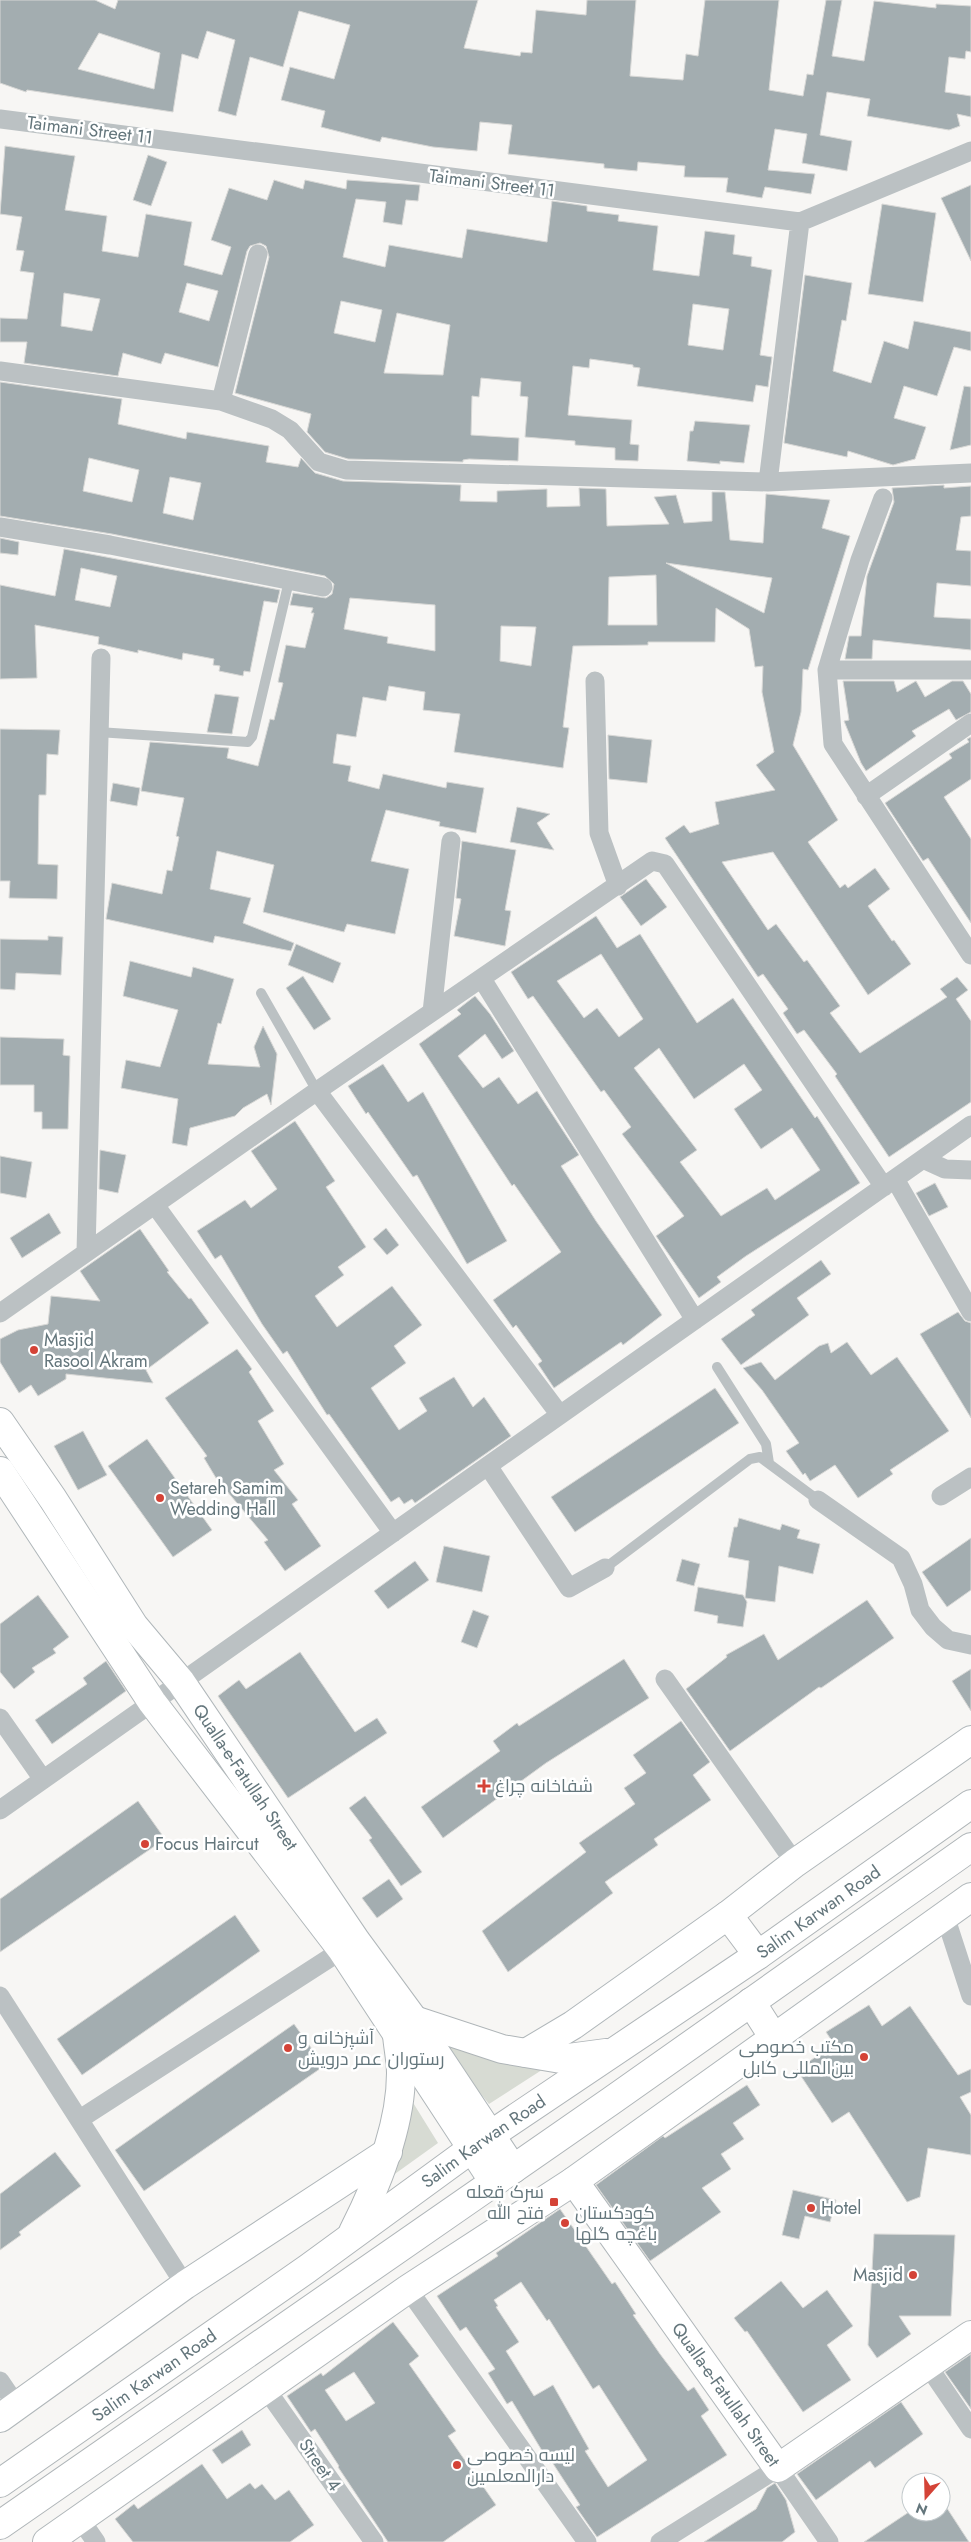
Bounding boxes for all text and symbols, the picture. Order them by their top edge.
street label: Taimani Street 11 [26,109,154,151]
street label: Taimani Street 11 [428,162,556,204]
place label: Masjid Rasool Akram [44,1327,148,1374]
marker: Masjid Rasool Akram [28,1344,40,1356]
place label: Setareh Samim Wedding Hall [170,1475,283,1522]
marker: Setareh Samim Wedding Hall [154,1492,166,1504]
street label: Qualla-e-Fatullah Street [186,1699,305,1856]
place label: شفاخانه چراغ [495,1773,593,1799]
marker: شفاخانه چراغ [477,1779,491,1793]
place label: Focus Haircut [155,1831,259,1857]
marker: Focus Haircut [139,1838,151,1850]
street label: Salim Karwan Road [751,1859,886,1965]
place label: آشپزخانه و رستوران عمر درویش [298,2025,444,2072]
place label: مکتب خصوصی بین‌المللی کابل [739,2034,854,2081]
marker: آشپزخانه و رستوران عمر درویش [282,2042,294,2054]
marker: مکتب خصوصی بین‌المللی کابل [858,2051,870,2063]
street label: Salim Karwan Road [416,2088,551,2194]
place label: سرک قعله فتح الله [466,2179,544,2226]
place label: Hotel [821,2195,861,2221]
marker: سرک قعله فتح الله [548,2196,560,2208]
place label: کودکستان باغچه گلها [575,2200,657,2247]
marker: Hotel [805,2202,817,2214]
marker: کودکستان باغچه گلها [559,2217,571,2229]
place label: Masjid [853,2262,903,2288]
marker: Masjid [907,2269,919,2281]
street label: Qualla-e-Fatullah Street [665,2317,787,2473]
street label: Salim Karwan Road [86,2323,222,2428]
street label: Street 4 [292,2433,348,2497]
place label: لیسه خصوصی دارالمعلمین [467,2442,575,2489]
marker: لیسه خصوصی دارالمعلمین [451,2459,463,2471]
north arrow [901,2472,951,2522]
text: N [913,2498,930,2521]

